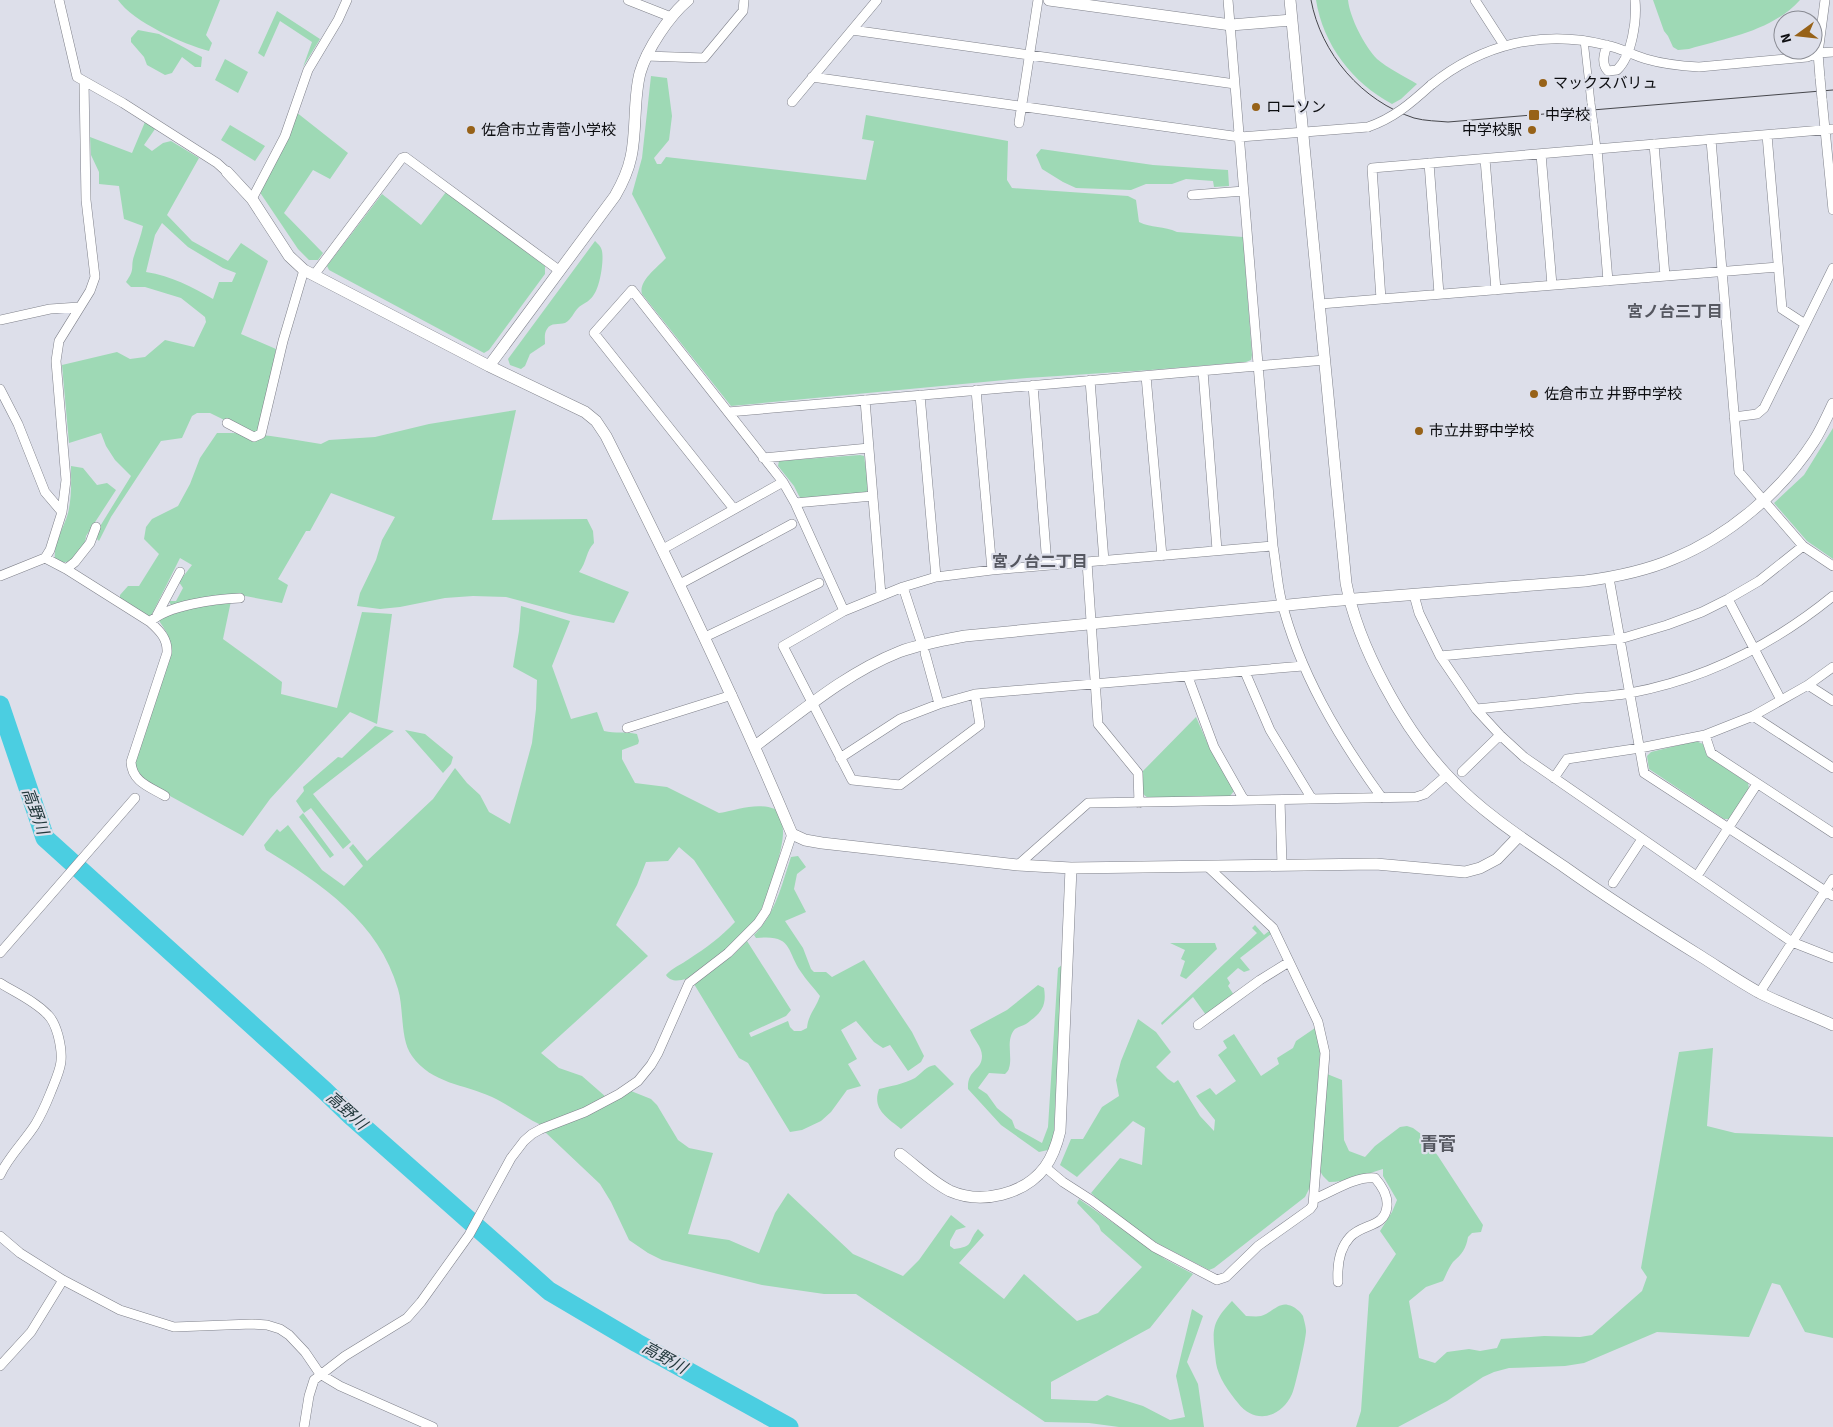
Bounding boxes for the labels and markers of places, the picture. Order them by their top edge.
place label: マックスバリュ [1553,73,1658,94]
marker: マックスバリュ [1537,77,1549,89]
place label: ローソン [1266,97,1326,118]
marker: ローソン [1250,101,1262,113]
place label: 中学校 [1545,105,1590,126]
marker: 中学校 [1527,108,1541,122]
place label: 佐倉市立青菅小学校 [481,120,616,141]
place label: 中学校駅 [1462,120,1522,141]
marker: 佐倉市立青菅小学校 [465,124,477,136]
marker: 中学校駅 [1526,124,1538,136]
place label: 佐倉市立 井野中学校 [1544,384,1682,405]
marker: 佐倉市立 井野中学校 [1528,388,1540,400]
place label: 市立井野中学校 [1429,421,1534,442]
marker: 市立井野中学校 [1413,425,1425,437]

